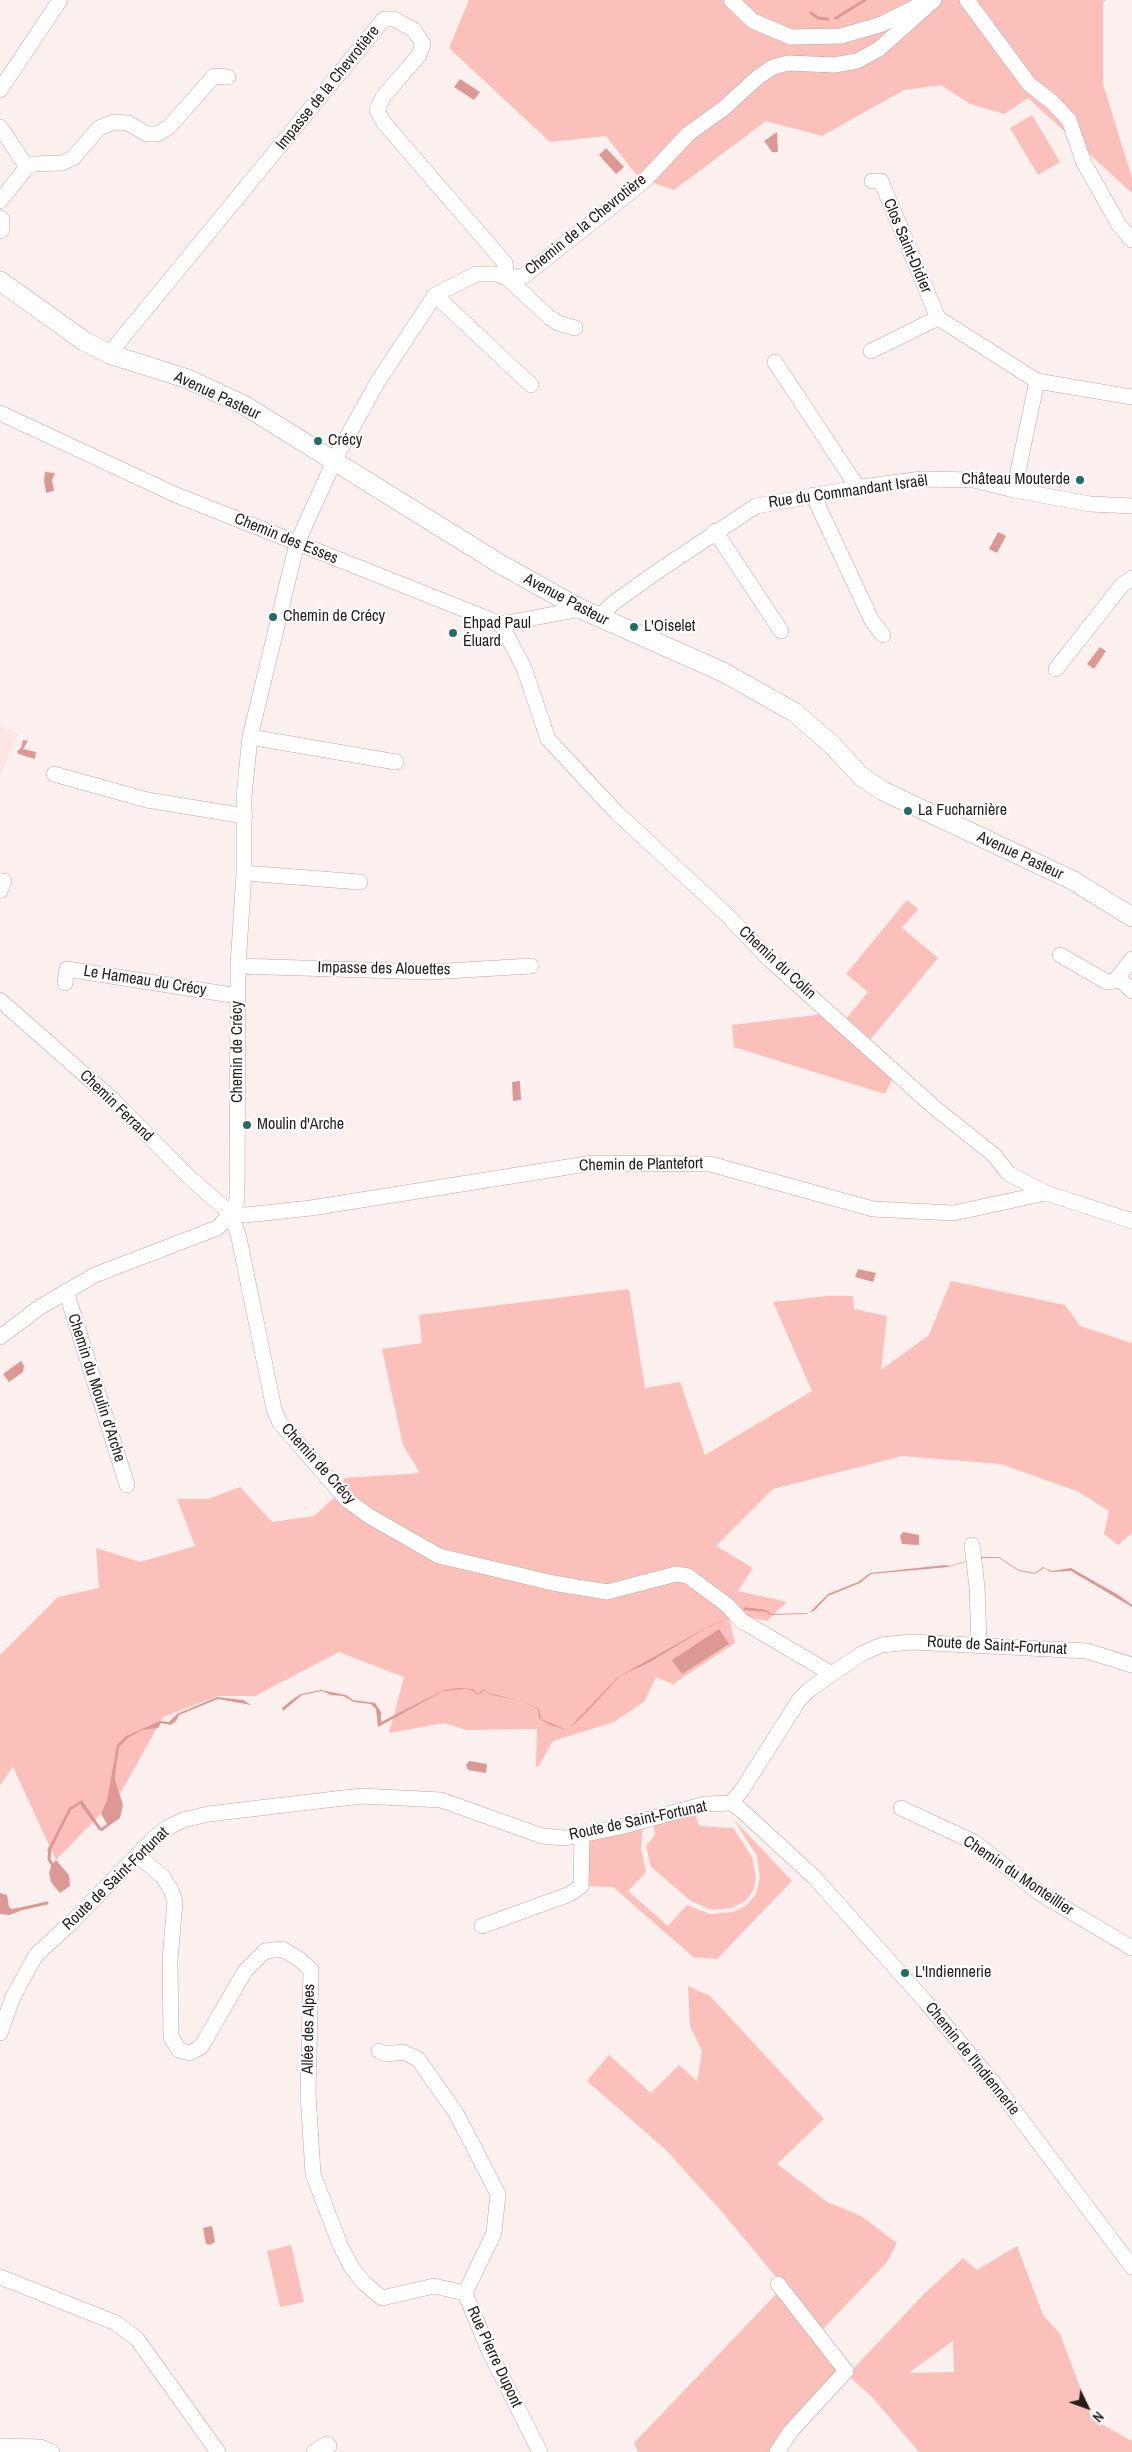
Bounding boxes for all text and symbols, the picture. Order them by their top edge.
street label: Impasse de la Chevrotière [272,22,384,154]
street label: Chemin de la Chevrotière [522,170,650,280]
street label: Clos Saint-Didier [879,196,935,296]
street label: Avenue Pasteur [171,368,263,424]
place label: Crécy [328,431,362,451]
marker: Crécy [312,435,324,447]
place label: Château Mouterde [961,470,1070,490]
street label: Rue du Commandant Israël [767,471,929,513]
marker: Château Mouterde [1074,474,1086,486]
street label: Chemin des Esses [231,509,341,569]
street label: Avenue Pasteur [520,570,612,630]
place label: Chemin de Crécy [283,607,385,627]
marker: Chemin de Crécy [267,611,279,623]
place label: Ehpad Paul Éluard [463,614,531,652]
place label: L'Oiselet [644,617,695,637]
marker: L'Oiselet [628,621,640,633]
marker: Ehpad Paul Éluard [447,627,459,639]
place label: La Fucharnière [918,801,1007,821]
marker: La Fucharnière [902,805,914,817]
street label: Avenue Pasteur [974,828,1066,884]
street label: Chemin du Colin [734,922,820,1004]
street label: Impasse des Alouettes [317,958,451,980]
street label: Le Hameau du Crécy [82,962,208,1000]
street label: Chemin de Crécy [228,1001,248,1103]
street label: Chemin Ferrand [75,1066,157,1146]
place label: Moulin d'Arche [257,1115,344,1135]
marker: Moulin d'Arche [241,1119,253,1131]
street label: Chemin de Plantefort [579,1154,703,1176]
street label: Chemin du Moulin d'Arche [63,1311,129,1465]
street label: Chemin de Crécy [277,1420,359,1508]
street label: Route de Saint-Fortunat [927,1633,1067,1659]
street label: Route de Saint-Fortunat [567,1797,709,1845]
street label: Route de Saint-Fortunat [59,1823,173,1935]
street label: Chemin du Monteillier [959,1832,1077,1920]
place label: L'Indiennerie [915,1963,991,1983]
marker: L'Indiennerie [899,1967,911,1979]
street label: Allée des Alpes [299,1984,319,2074]
street label: Chemin de l'Indiennerie [921,1999,1023,2119]
street label: Rue Pierre Dupont [462,2303,526,2411]
north arrow [1062,2382,1112,2432]
text: N [1089,2408,1108,2426]

